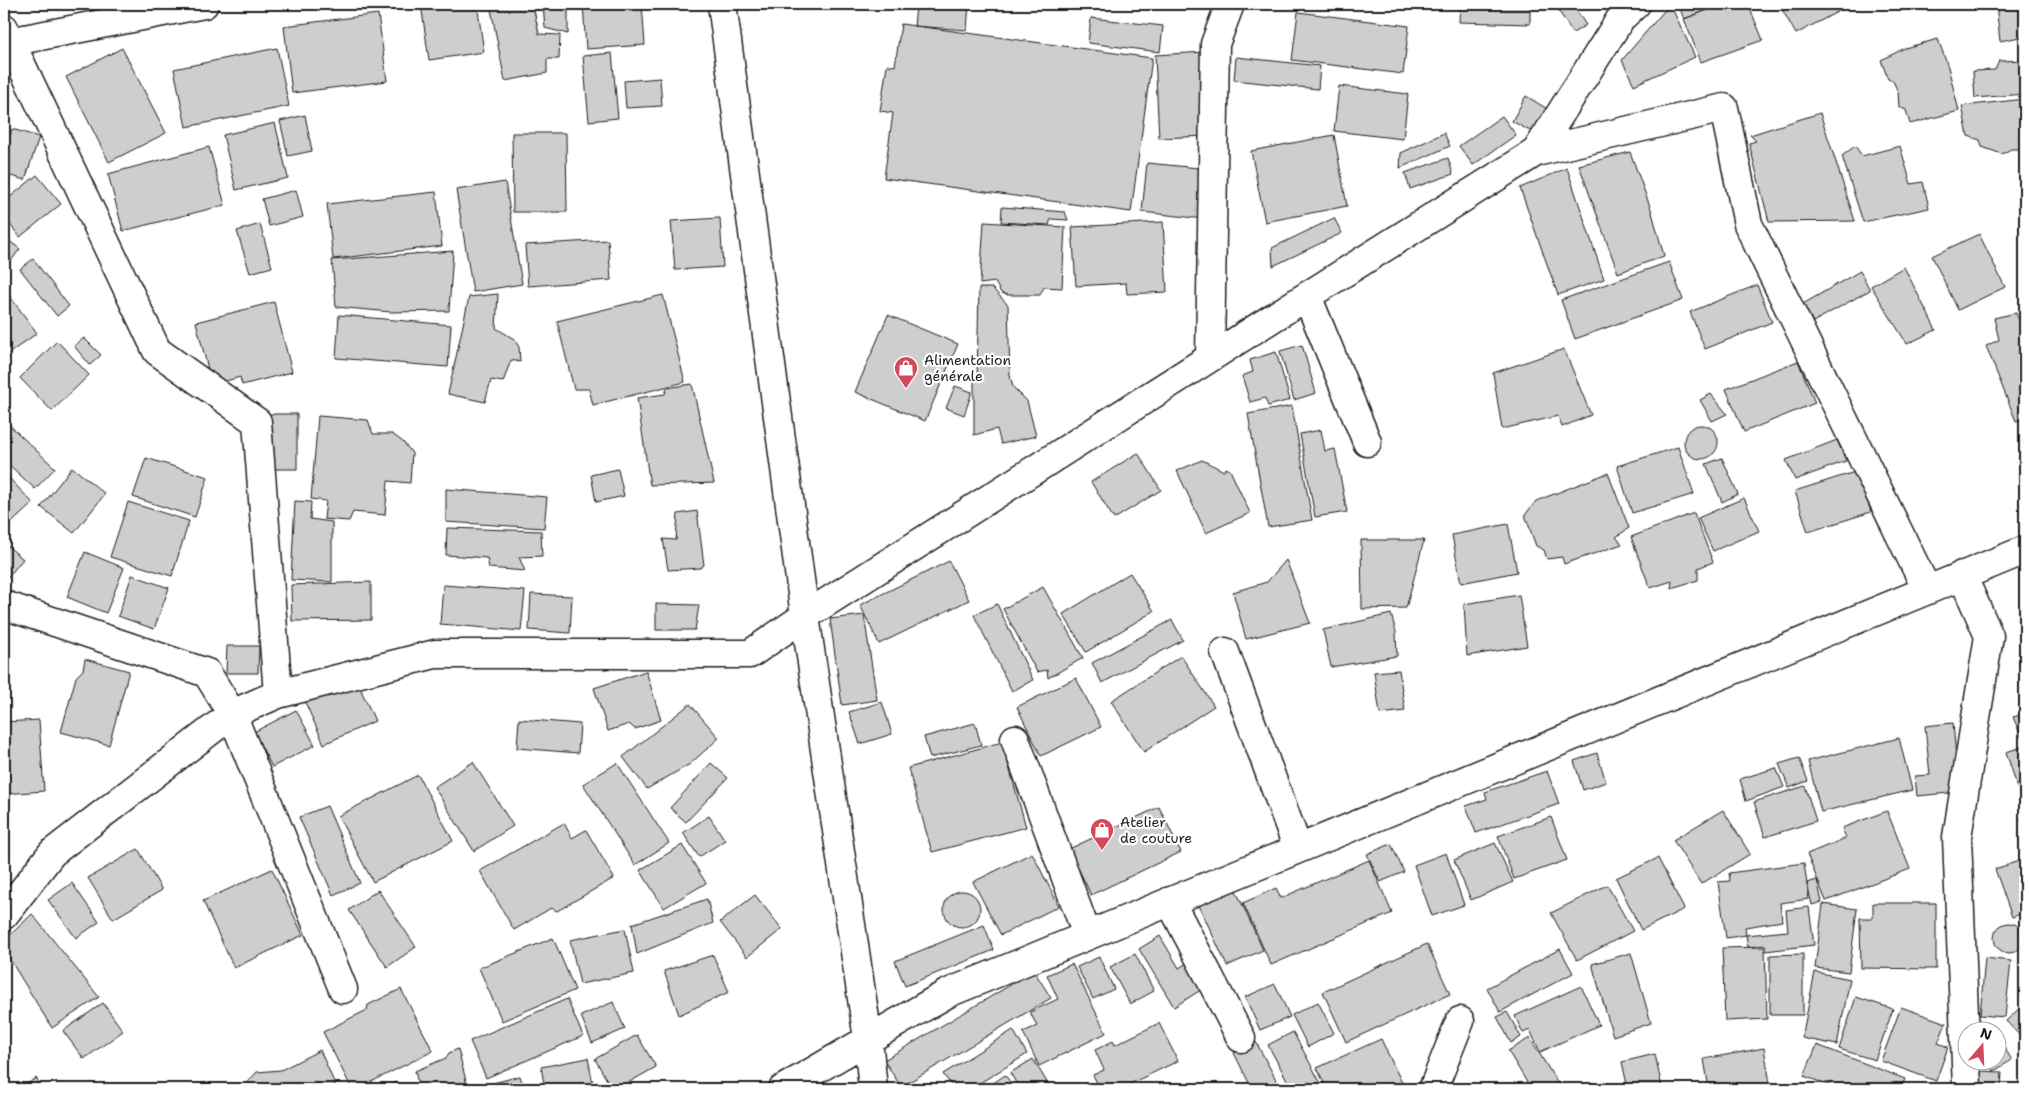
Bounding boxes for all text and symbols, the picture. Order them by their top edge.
place label: Alimentation générale [924,351,1012,385]
shop icon: Alimentation générale [893,355,919,389]
place label: Atelier de couture [1120,813,1192,847]
shop icon: Atelier de couture [1089,817,1115,851]
north arrow [1956,1020,2006,1070]
text: N [1978,1023,1994,1044]

